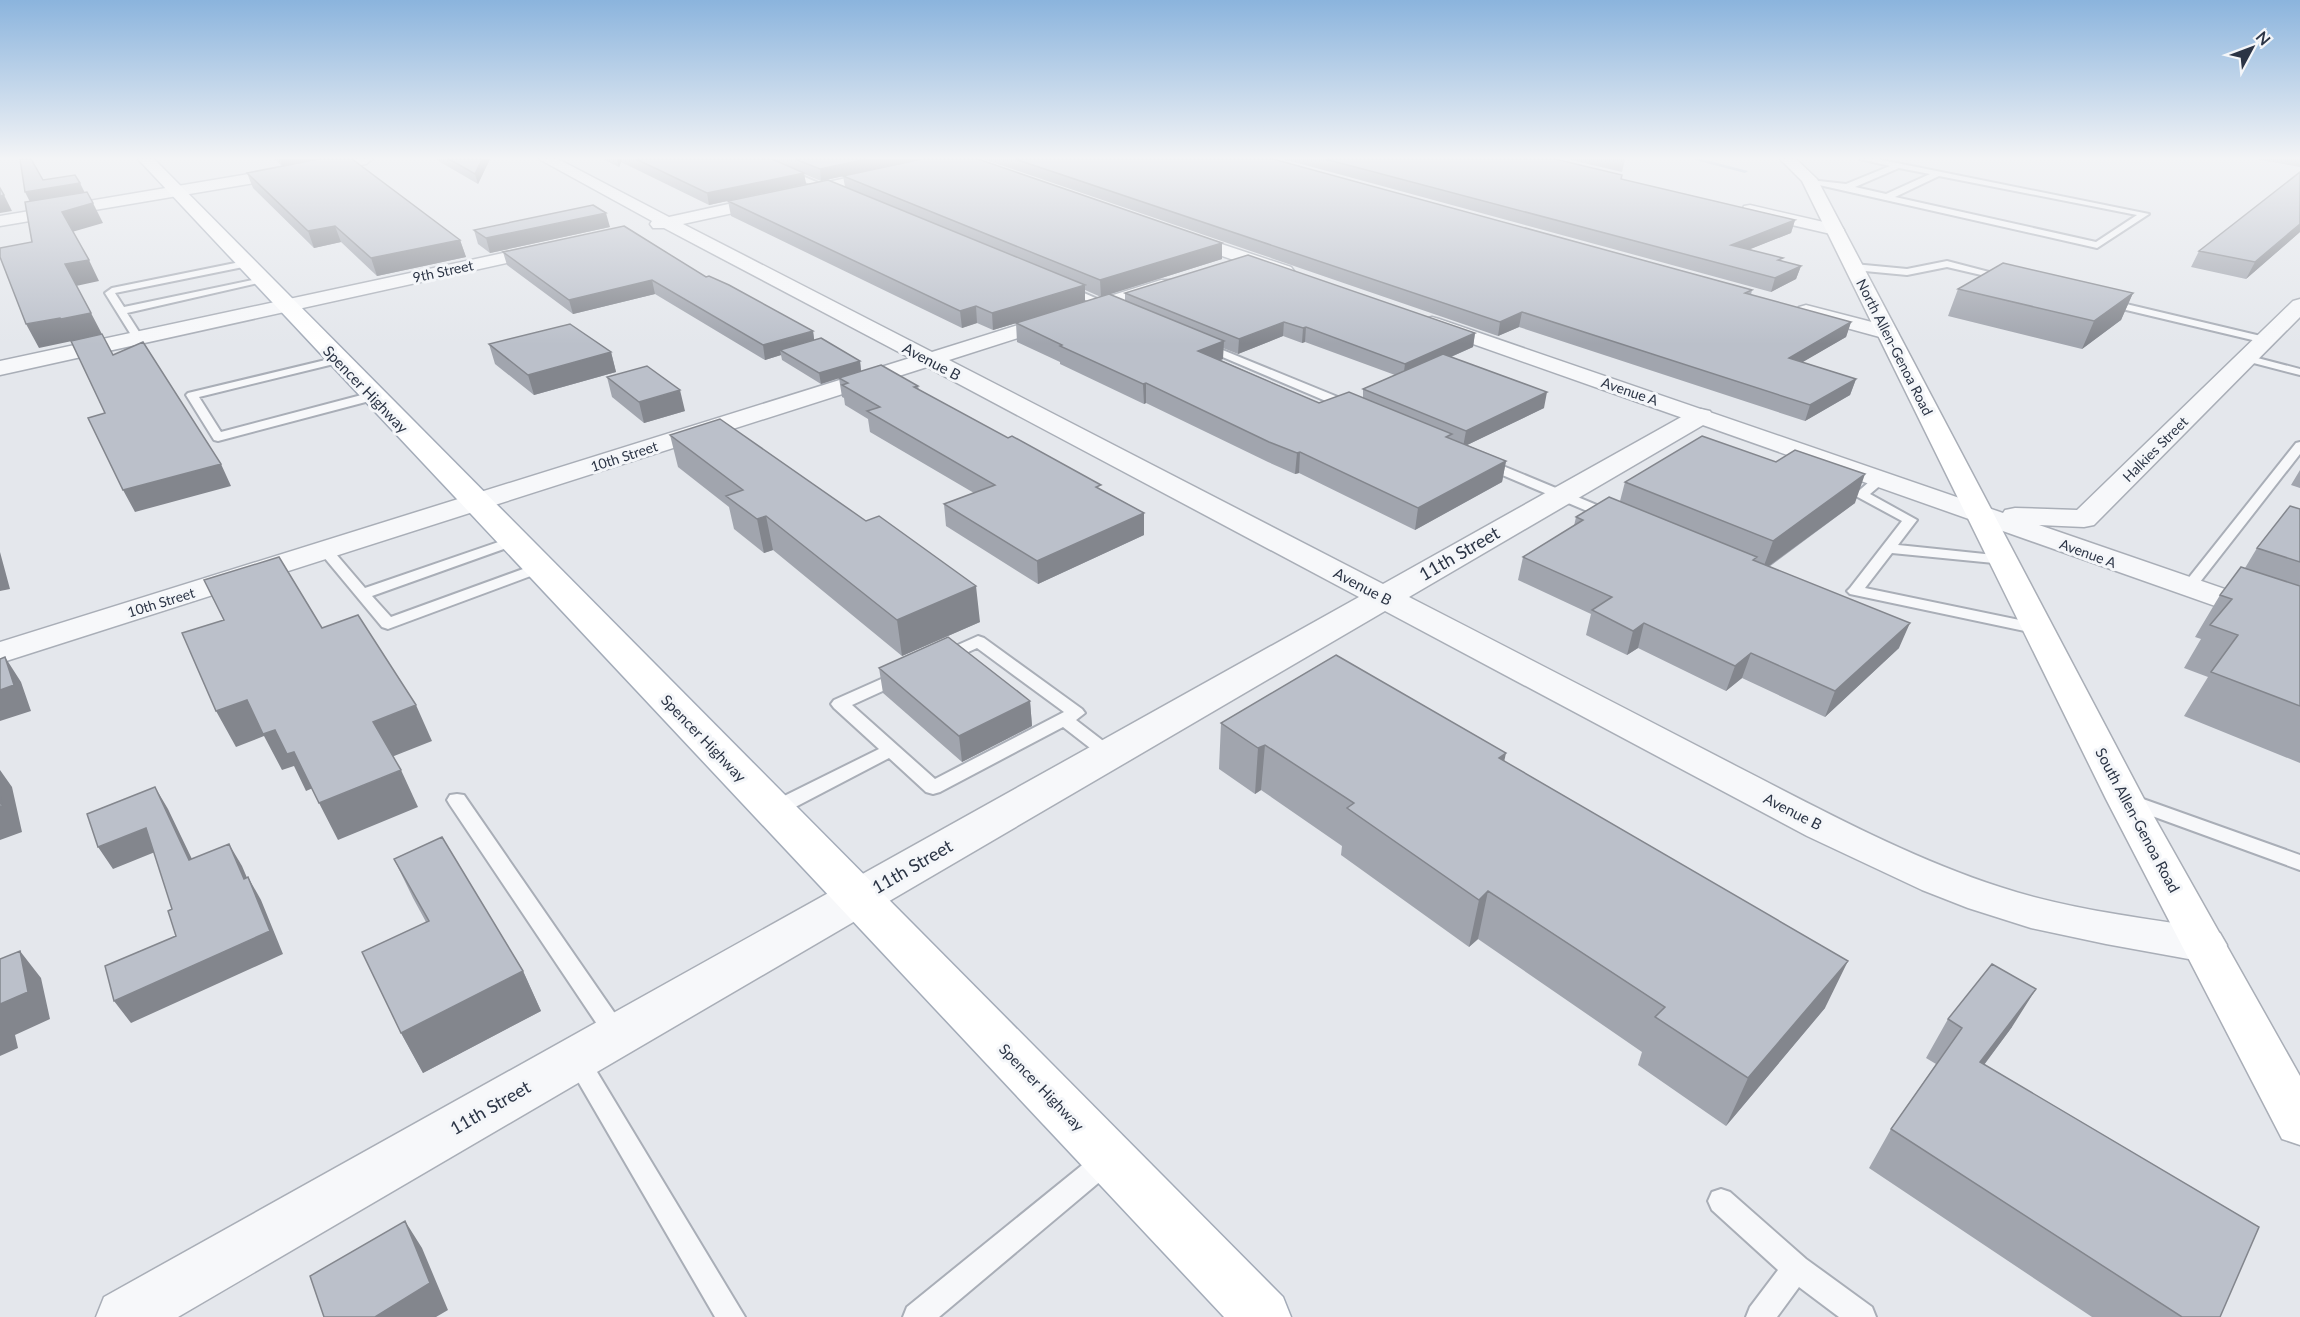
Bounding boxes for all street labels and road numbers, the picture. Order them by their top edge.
street label: 9th Street [411,256,475,286]
street label: North Allen-Genoa Road [1853,276,1937,418]
street label: Avenue B [900,338,964,384]
street label: Spencer Highway [320,342,412,437]
street label: Avenue A [1599,373,1661,409]
street label: Halkies Street [2119,413,2191,485]
street label: 10th Street [588,437,660,475]
street label: 11th Street [1415,521,1504,585]
street label: Avenue A [2057,535,2119,571]
street label: Avenue B [1331,563,1395,609]
street label: 10th Street [125,584,197,620]
street label: Spencer Highway [658,691,750,786]
street label: South Allen-Genoa Road [2092,745,2184,895]
street label: Avenue B [1761,789,1825,833]
street label: 11th Street [868,834,957,898]
street label: Spencer Highway [996,1040,1088,1135]
street label: 11th Street [446,1075,535,1139]

